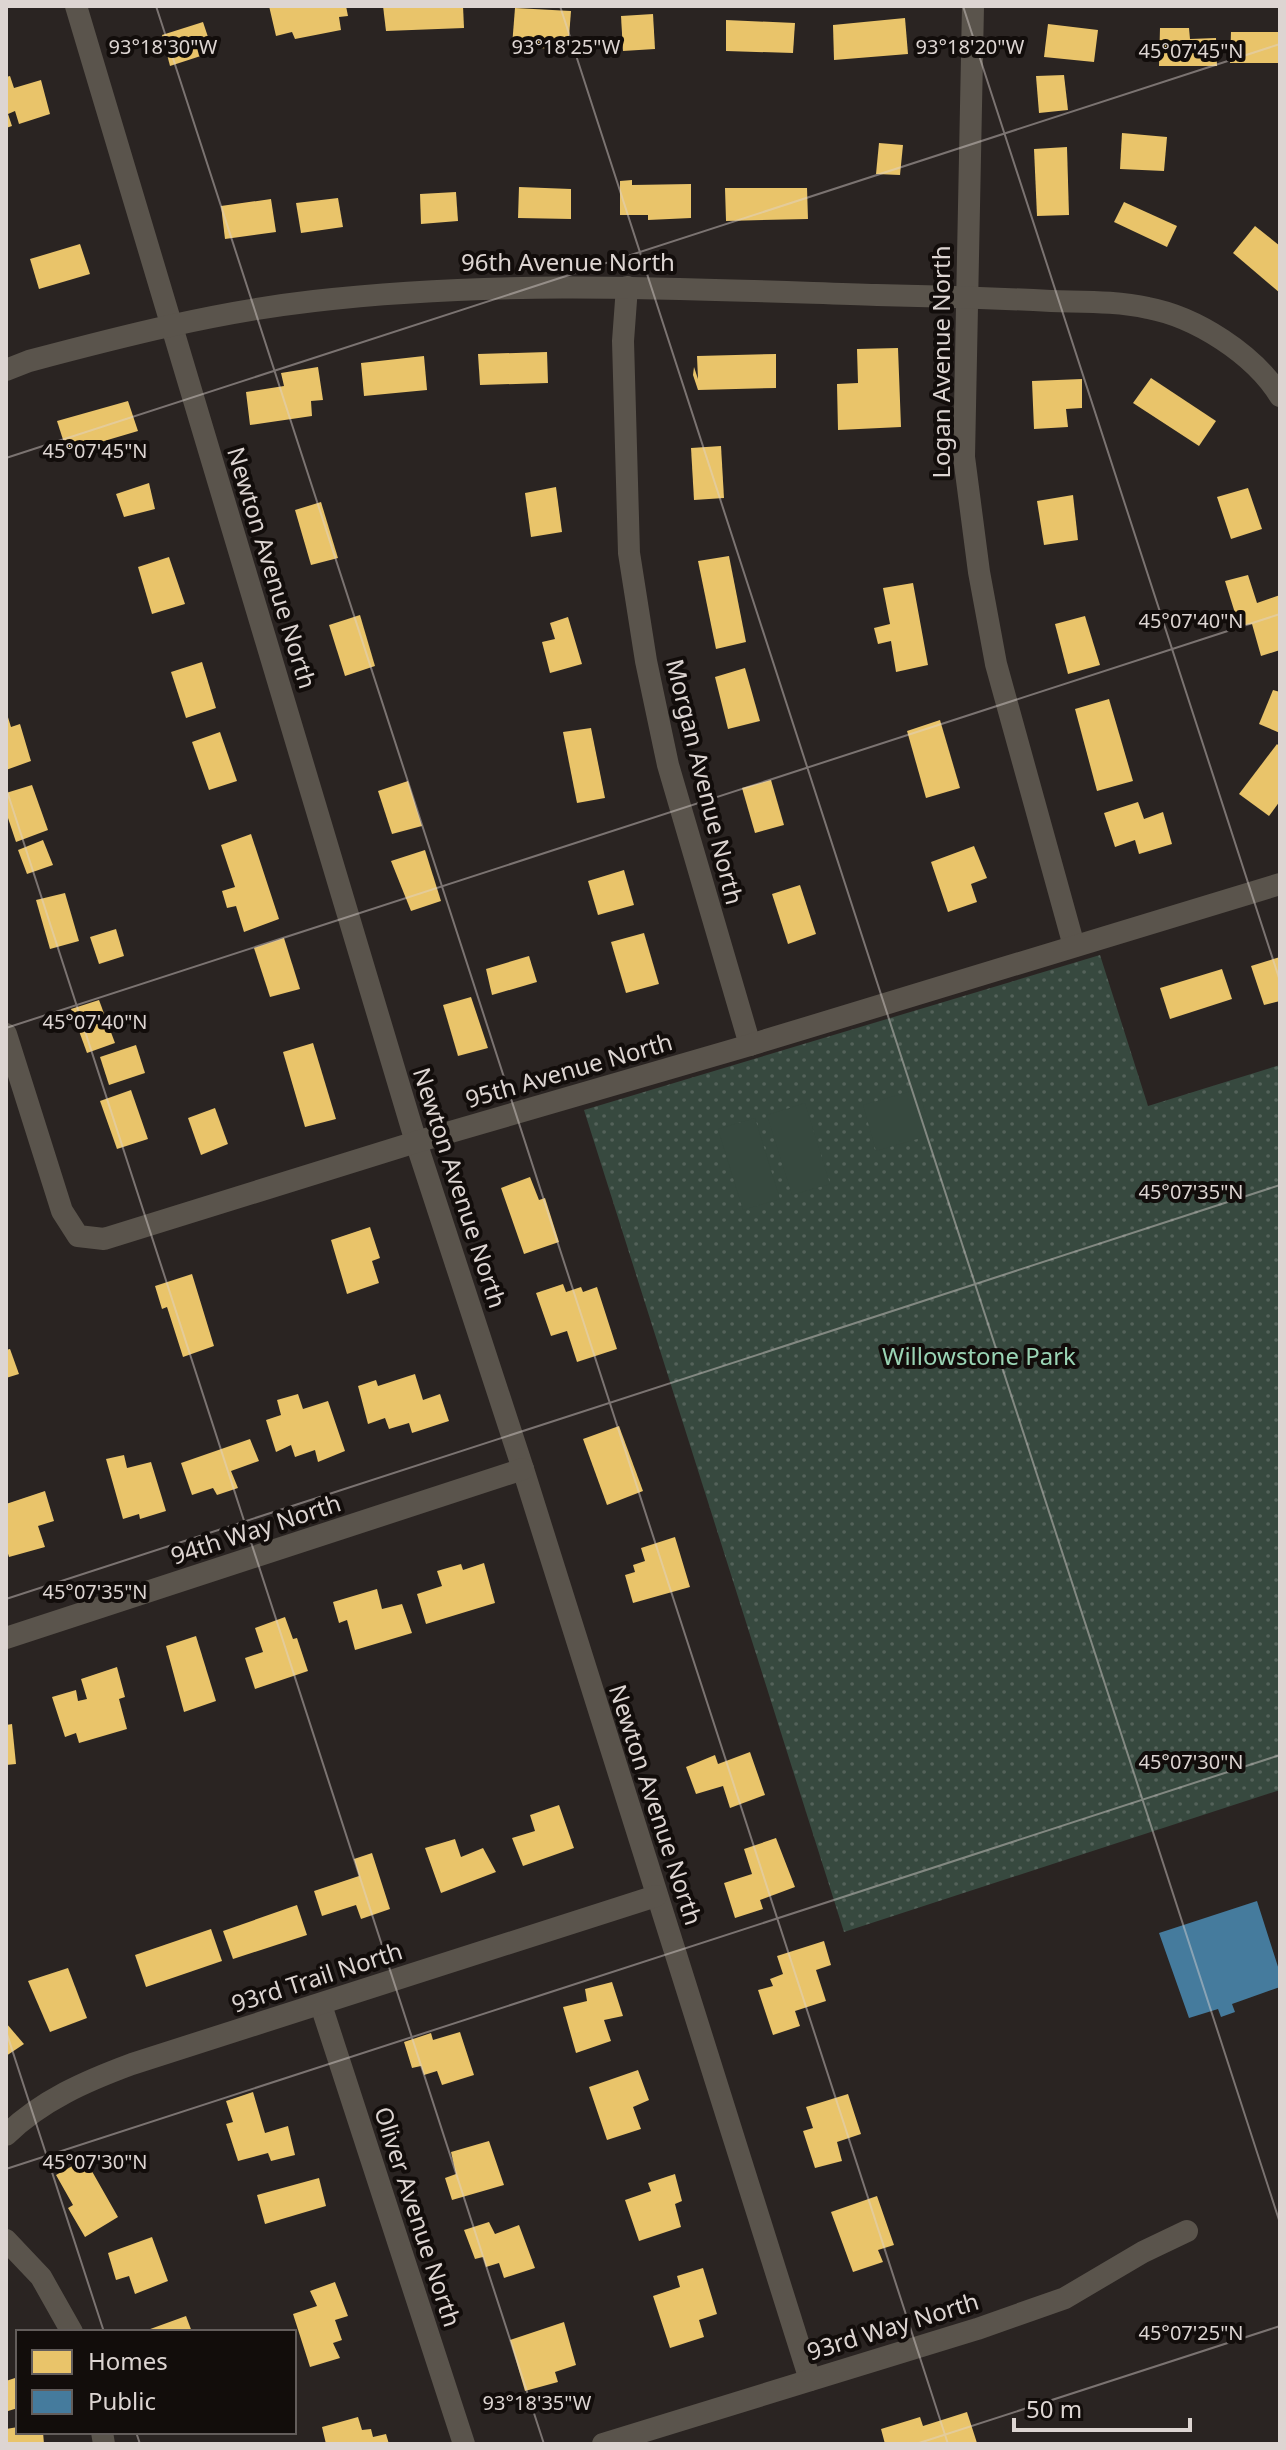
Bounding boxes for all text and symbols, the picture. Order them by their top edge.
text: 93°18'30"W [109,33,218,60]
text: 93°18'25"W [512,33,621,60]
text: 93°18'20"W [916,33,1025,60]
text: 45°07'45"N [1138,37,1244,64]
street label: 96th Avenue North [461,245,675,278]
street label: Logan Avenue North [924,245,957,479]
text: 45°07'45"N [42,437,148,464]
street label: Newton Avenue North [220,443,325,692]
text: 45°07'40"N [1138,607,1244,634]
street label: Morgan Avenue North [659,655,752,908]
text: 45°07'40"N [42,1008,148,1035]
street label: 95th Avenue North [461,1024,676,1115]
street label: Newton Avenue North [406,1063,515,1312]
text: 45°07'35"N [1138,1178,1244,1205]
park label: Willowstone Park [882,1339,1076,1372]
street label: 94th Way North [166,1486,345,1572]
text: 45°07'35"N [42,1578,148,1605]
street label: Newton Avenue North [602,1680,711,1929]
text: 45°07'30"N [1138,1748,1244,1775]
street label: 93rd Trail North [227,1933,406,2020]
street label: Oliver Avenue North [367,2102,470,2331]
text: 45°07'30"N [42,2148,148,2175]
street label: 93rd Way North [803,2284,982,2367]
text: 45°07'25"N [1138,2319,1244,2346]
legend [16,2330,296,2434]
text: Homes [88,2344,168,2377]
scale bar [1014,2382,1190,2432]
text: Public [88,2384,156,2417]
text: 93°18'35"W [483,2389,592,2416]
text: 50 m [1026,2392,1082,2425]

